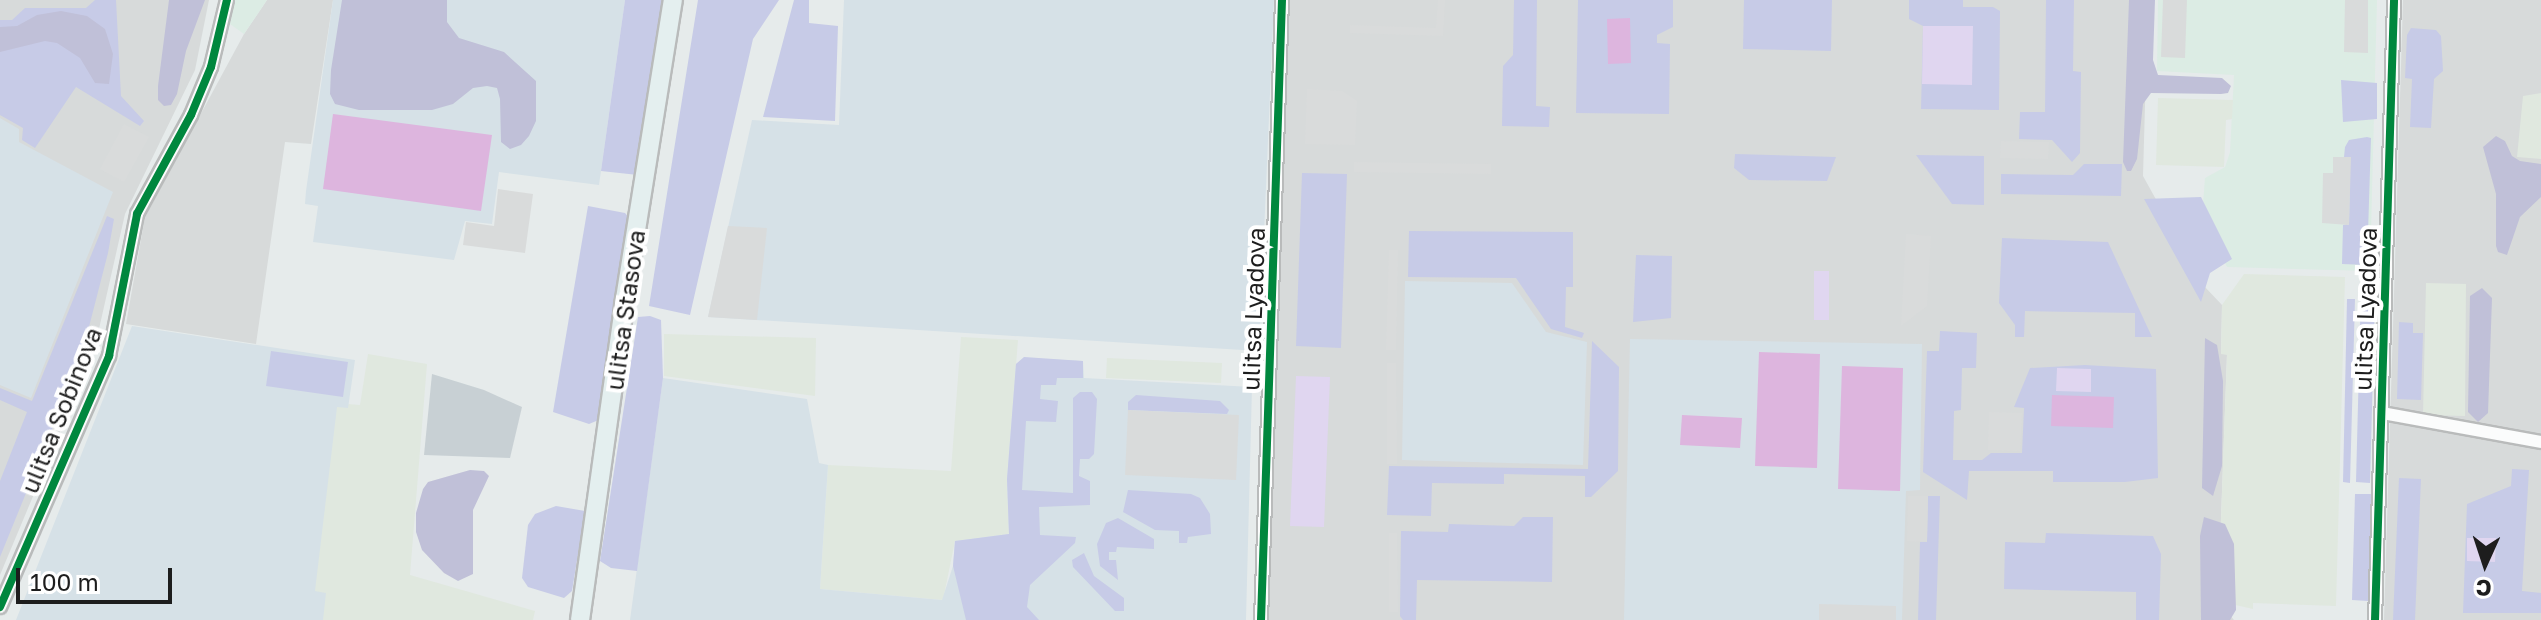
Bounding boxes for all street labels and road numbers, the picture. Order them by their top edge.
street label: ulitsa Lyadova [1236,227,1270,391]
street label: ulitsa Lyadova [2348,227,2382,391]
street label: ulitsa Stasova [600,228,650,392]
street label: ulitsa Sobinova [15,323,107,497]

